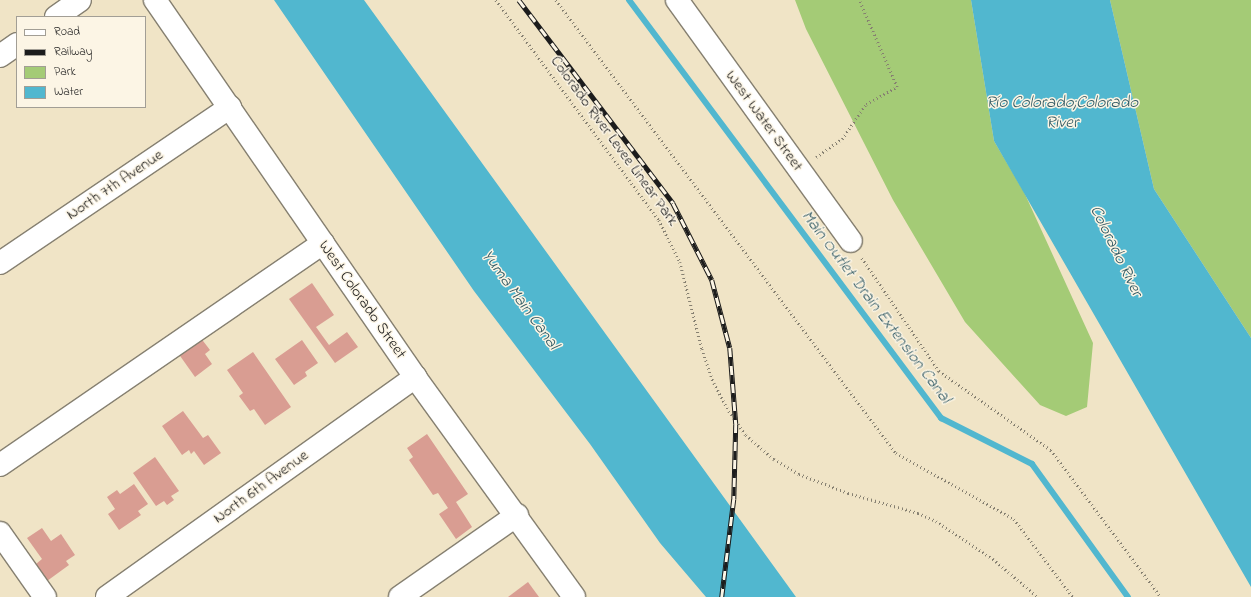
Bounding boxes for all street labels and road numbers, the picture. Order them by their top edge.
street label: Colorado River Levee Linear Park [546,52,682,230]
street label: West Water Street [721,67,807,175]
street label: North 7th Avenue [63,146,167,224]
street label: West Colorado Street [314,237,410,363]
street label: North 6th Avenue [210,446,312,528]

